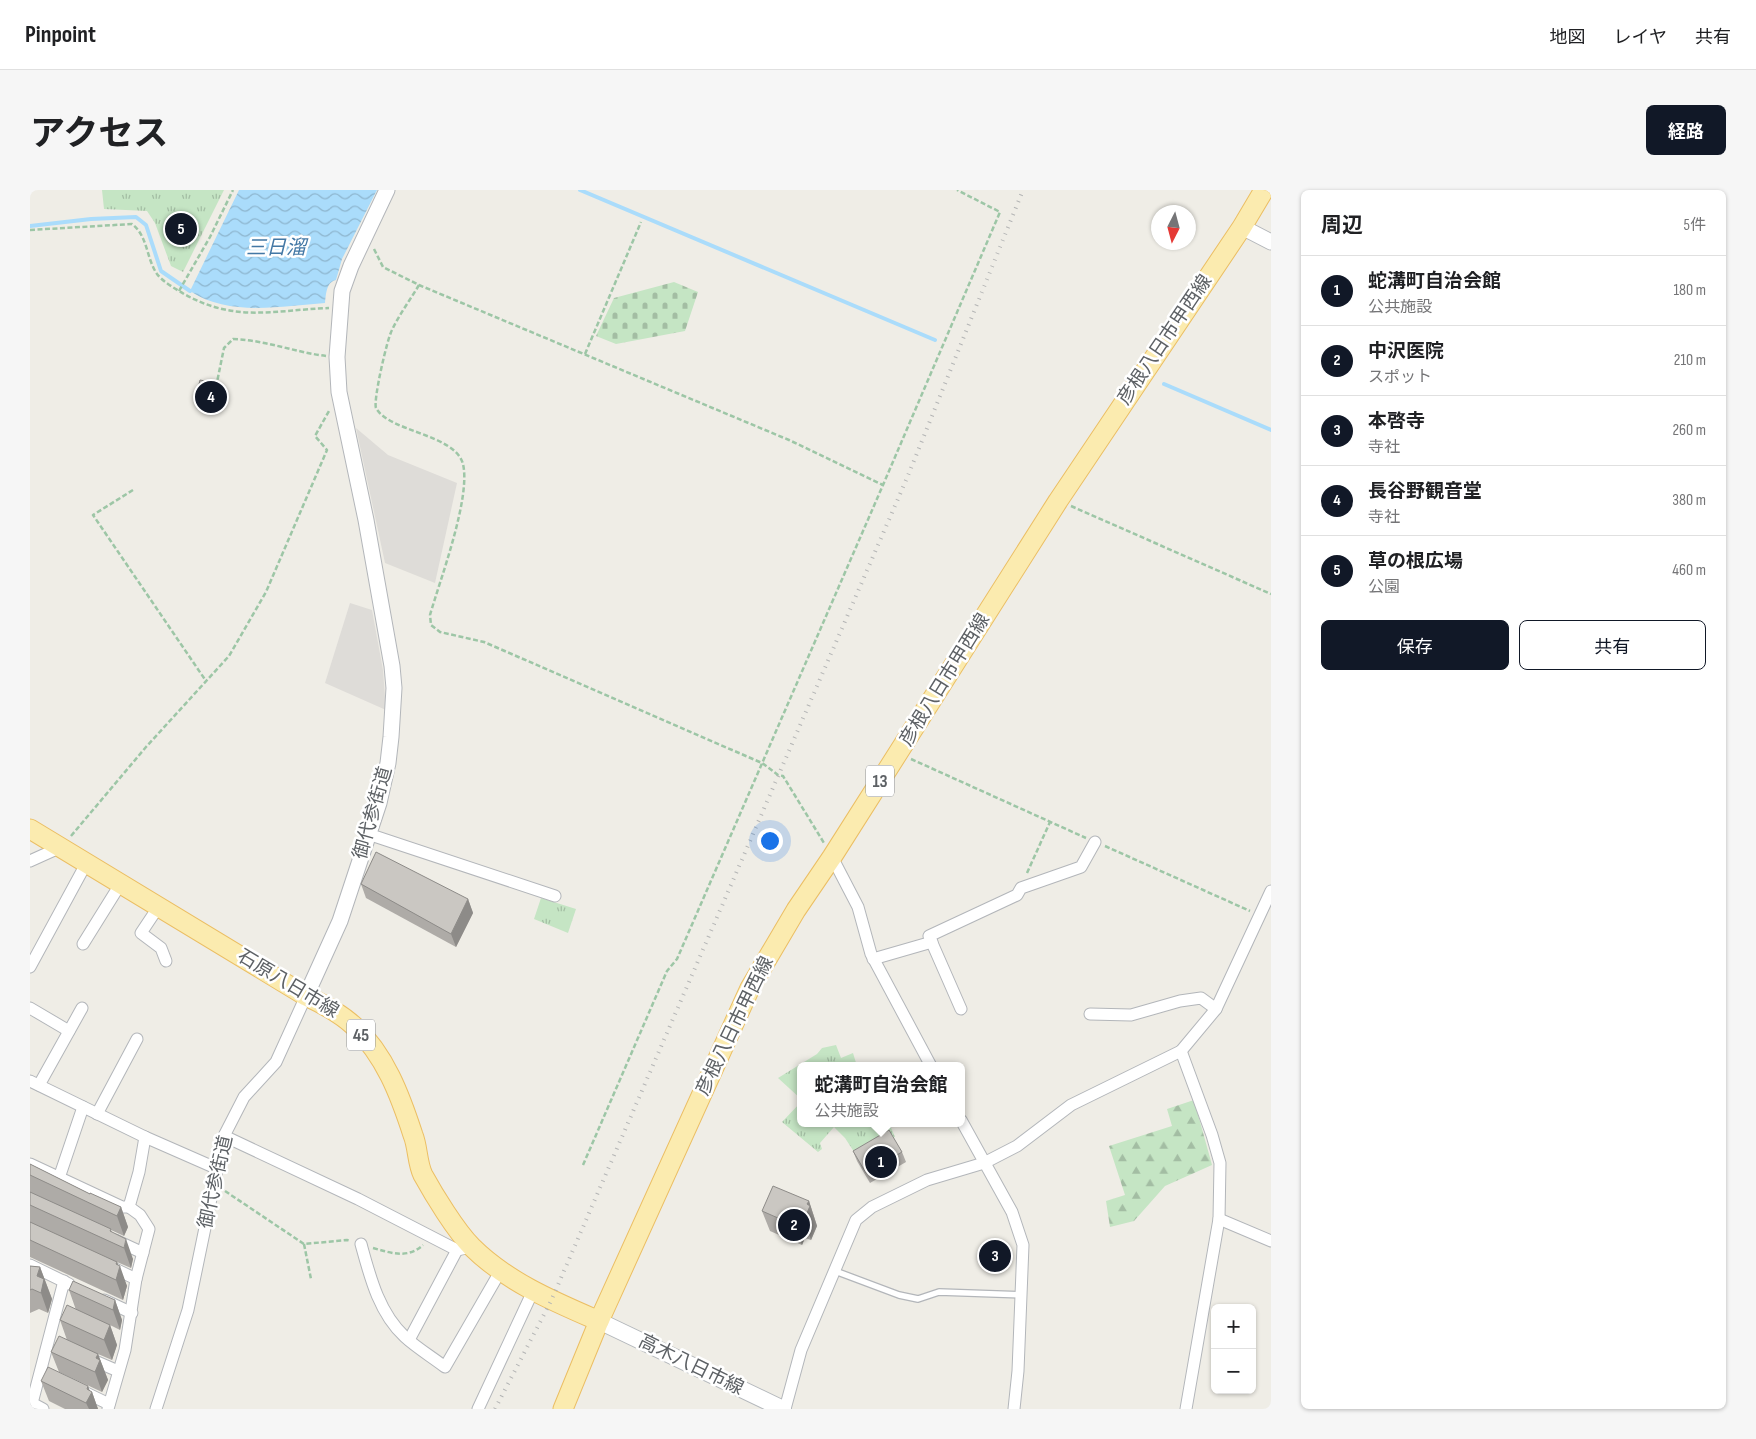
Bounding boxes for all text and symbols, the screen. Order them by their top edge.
text: Pinpoint [25,20,96,49]
text: 地図 [1550,27,1586,48]
text: レイヤ [1614,27,1667,48]
text: 共有 [1695,27,1731,48]
button: 経路 [1646,105,1726,155]
text: アクセス [30,113,168,156]
north arrow [1151,205,1196,250]
pin: 5 [165,210,197,248]
text: 周辺 [1321,213,1363,238]
text: 5件 [1684,216,1706,235]
water label: 三日溜 [246,236,309,260]
text: 蛇溝町自治会館 [1368,270,1501,293]
street label: 彦根八日市甲西線 [1113,271,1217,409]
text: 1 [1334,281,1340,300]
text: 180 m [1673,281,1706,300]
text: 公共施設 [1368,298,1432,317]
text: 中沢医院 [1368,340,1444,363]
text: 2 [1333,351,1341,370]
text: 210 m [1674,351,1706,370]
text: スポット [1368,368,1432,387]
pin: 4 [195,378,227,416]
text: 本啓寺 [1368,410,1425,433]
text: 3 [1333,421,1341,440]
text: 260 m [1672,421,1706,440]
text: 寺社 [1368,438,1400,457]
text: 長谷野観音堂 [1368,480,1482,503]
text: 4 [1333,491,1341,510]
text: 380 m [1672,491,1706,510]
text: 寺社 [1368,508,1400,527]
text: 草の根広場 [1368,550,1463,573]
text: 5 [1333,561,1341,580]
text: 460 m [1672,561,1706,580]
text: 公園 [1368,578,1400,597]
street label: 彦根八日市甲西線 [895,609,995,751]
button: 保存 [1321,620,1509,670]
button: 共有 [1519,620,1706,670]
street label: 御代参街道 [349,764,397,862]
road number: 13 [866,766,894,796]
your location [757,828,783,854]
street label: 石原八日市線 [233,945,343,1023]
street label: 彦根八日市甲西線 [691,953,779,1099]
road number: 45 [347,1020,375,1050]
popup [797,1062,965,1127]
text: 蛇溝町自治会館 [814,1074,948,1097]
text: 公共施設 [814,1102,879,1121]
street label: 御代参街道 [194,1133,238,1231]
pin: 1 [865,1143,897,1181]
pin: 2 [778,1206,810,1244]
pin: 3 [979,1237,1011,1275]
map controls [1211,1304,1256,1394]
button: + [1211,1304,1256,1349]
street label: 高木八日市線 [635,1330,747,1400]
button: − [1211,1349,1256,1394]

